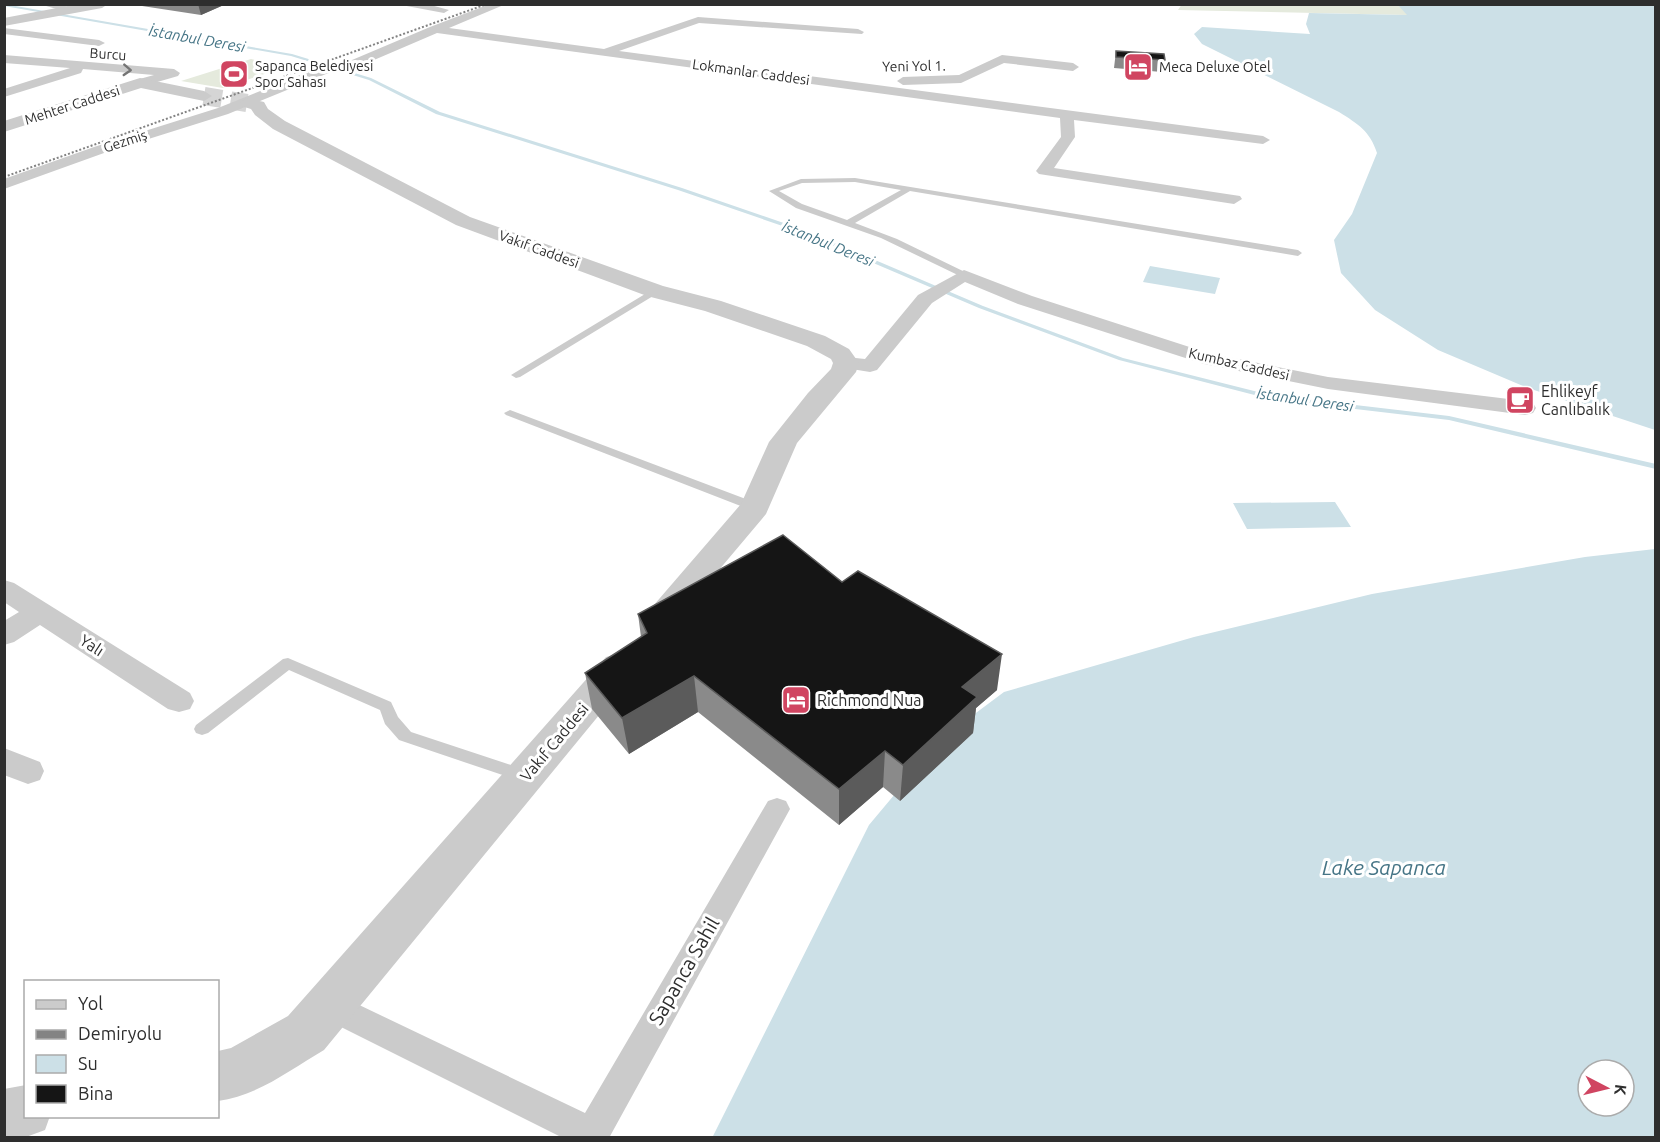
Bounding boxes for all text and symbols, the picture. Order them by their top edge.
water label: İstanbul Deresi [147,22,248,56]
street label: Burcu [89,45,127,63]
hotel icon: Meca Deluxe Otel [1122,51,1154,83]
street label: Lokmanlar Caddesi [691,56,811,88]
street label: Yeni Yol 1. [882,57,946,75]
sports icon: Sapanca Belediyesi Spor Sahası [218,58,250,90]
place label: Sapanca Belediyesi Spor Sahası [255,58,373,90]
place label: Meca Deluxe Otel [1159,59,1271,75]
one-way arrow [123,63,132,76]
street label: Mehter Caddesi [22,82,122,128]
street label: Gezmiş [101,126,149,156]
water label: İstanbul Deresi [780,217,878,270]
street label: Vakıf Caddesi [497,227,581,271]
street label: Kumbaz Caddesi [1187,345,1291,383]
place label: Ehlikeyf Canlıbalık [1541,382,1610,418]
water label: İstanbul Deresi [1255,384,1356,415]
cafe icon: Ehlikeyf Canlıbalık [1504,384,1536,416]
street label: Yalı [77,631,107,659]
hotel icon: Richmond Nua [780,684,812,716]
place label: Richmond Nua [817,691,922,709]
street label: Vakıf Caddesi [516,699,592,785]
water label: Lake Sapanca [1322,855,1446,879]
street label: Sapanca Sahil [643,913,724,1029]
legend [24,980,219,1118]
text: Yol [78,993,103,1013]
text: Demiryolu [78,1023,162,1043]
text: Su [78,1053,98,1073]
north arrow [1576,1058,1636,1118]
text: Bina [78,1083,113,1103]
text: K [1611,1083,1630,1097]

